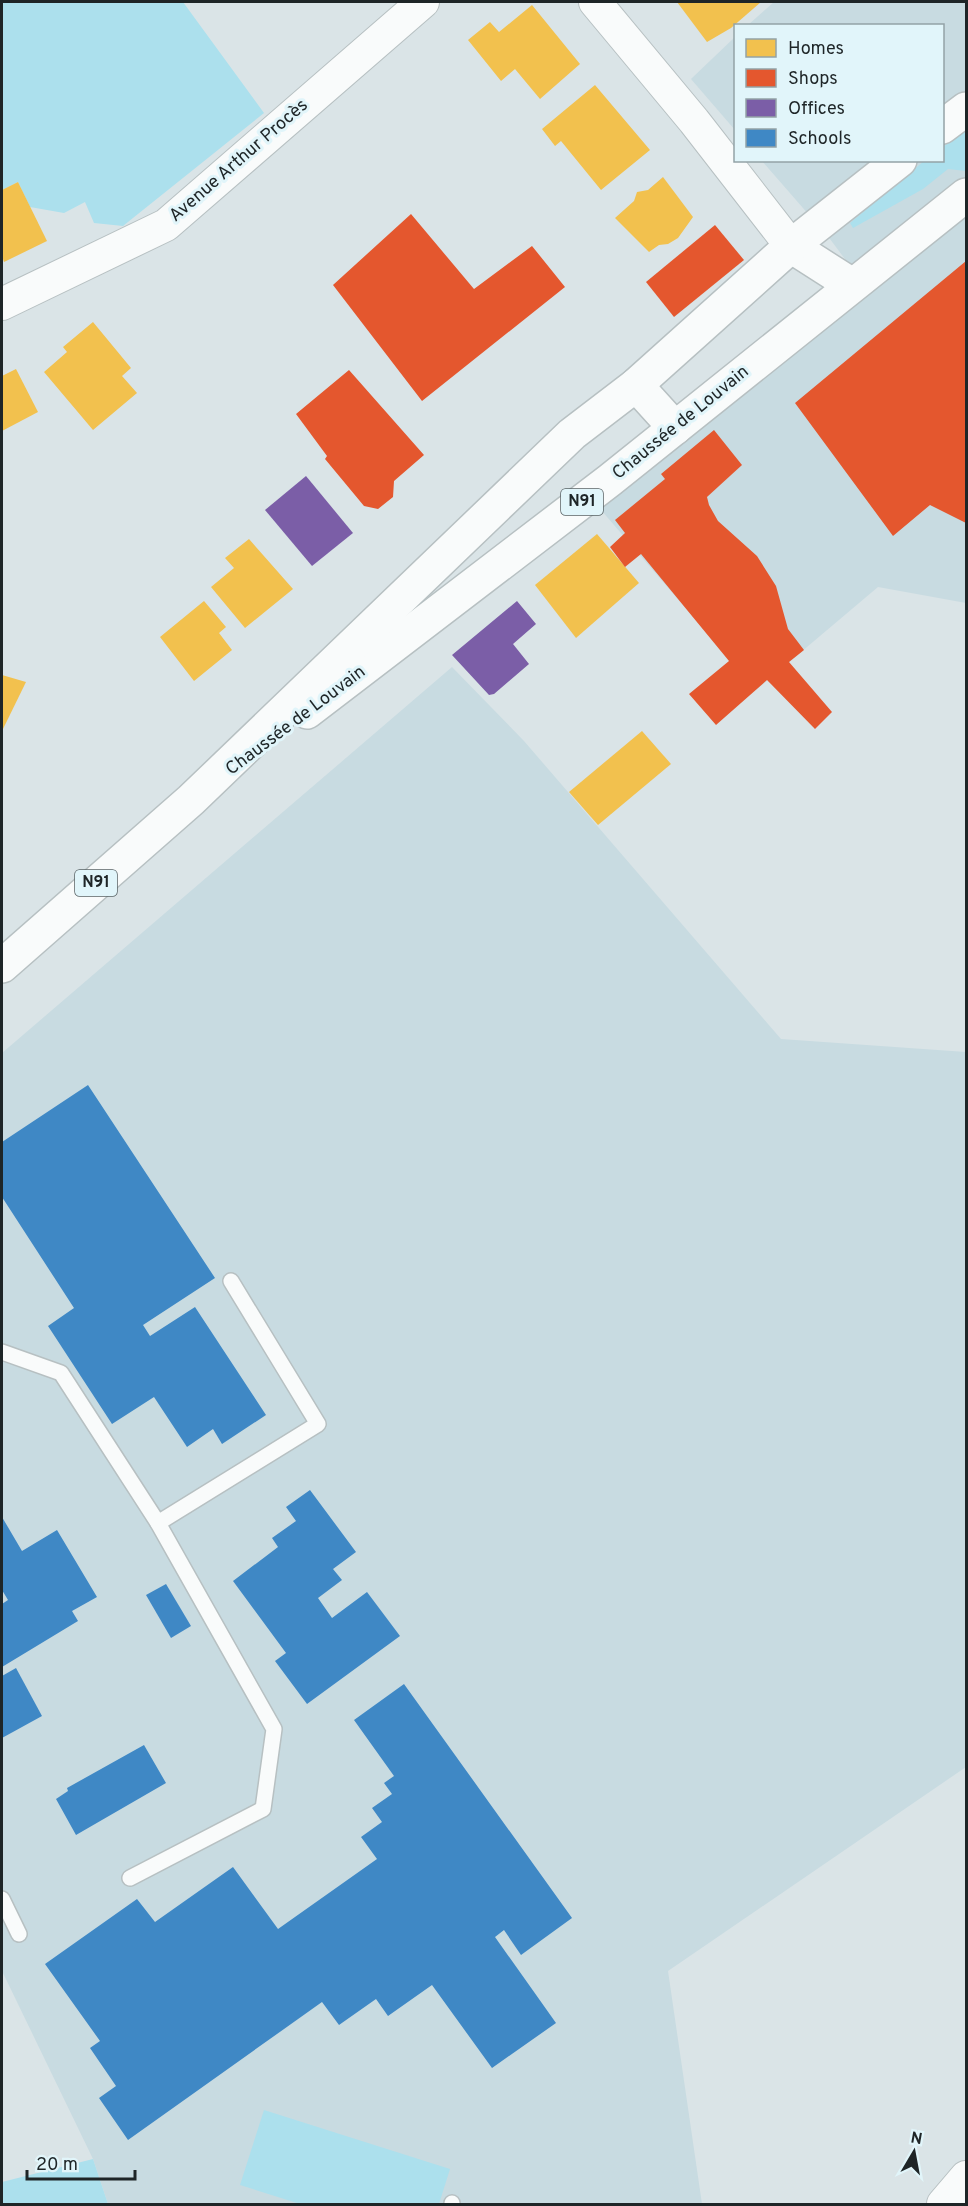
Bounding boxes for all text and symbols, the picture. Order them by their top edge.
legend [734,24,944,162]
text: Homes [788,38,844,61]
text: Shops [788,68,838,91]
street label: Avenue Arthur Procès [165,94,313,228]
text: Offices [788,98,845,121]
text: Schools [788,128,851,151]
street label: Chaussée de Louvain [608,361,754,485]
road number: N91 [561,489,603,515]
street label: Chaussée de Louvain [221,661,371,781]
road number: N91 [75,870,117,896]
north arrow [884,2122,944,2182]
text: N [909,2128,924,2150]
scale bar [27,2143,135,2181]
text: 20 m [36,2154,78,2177]

